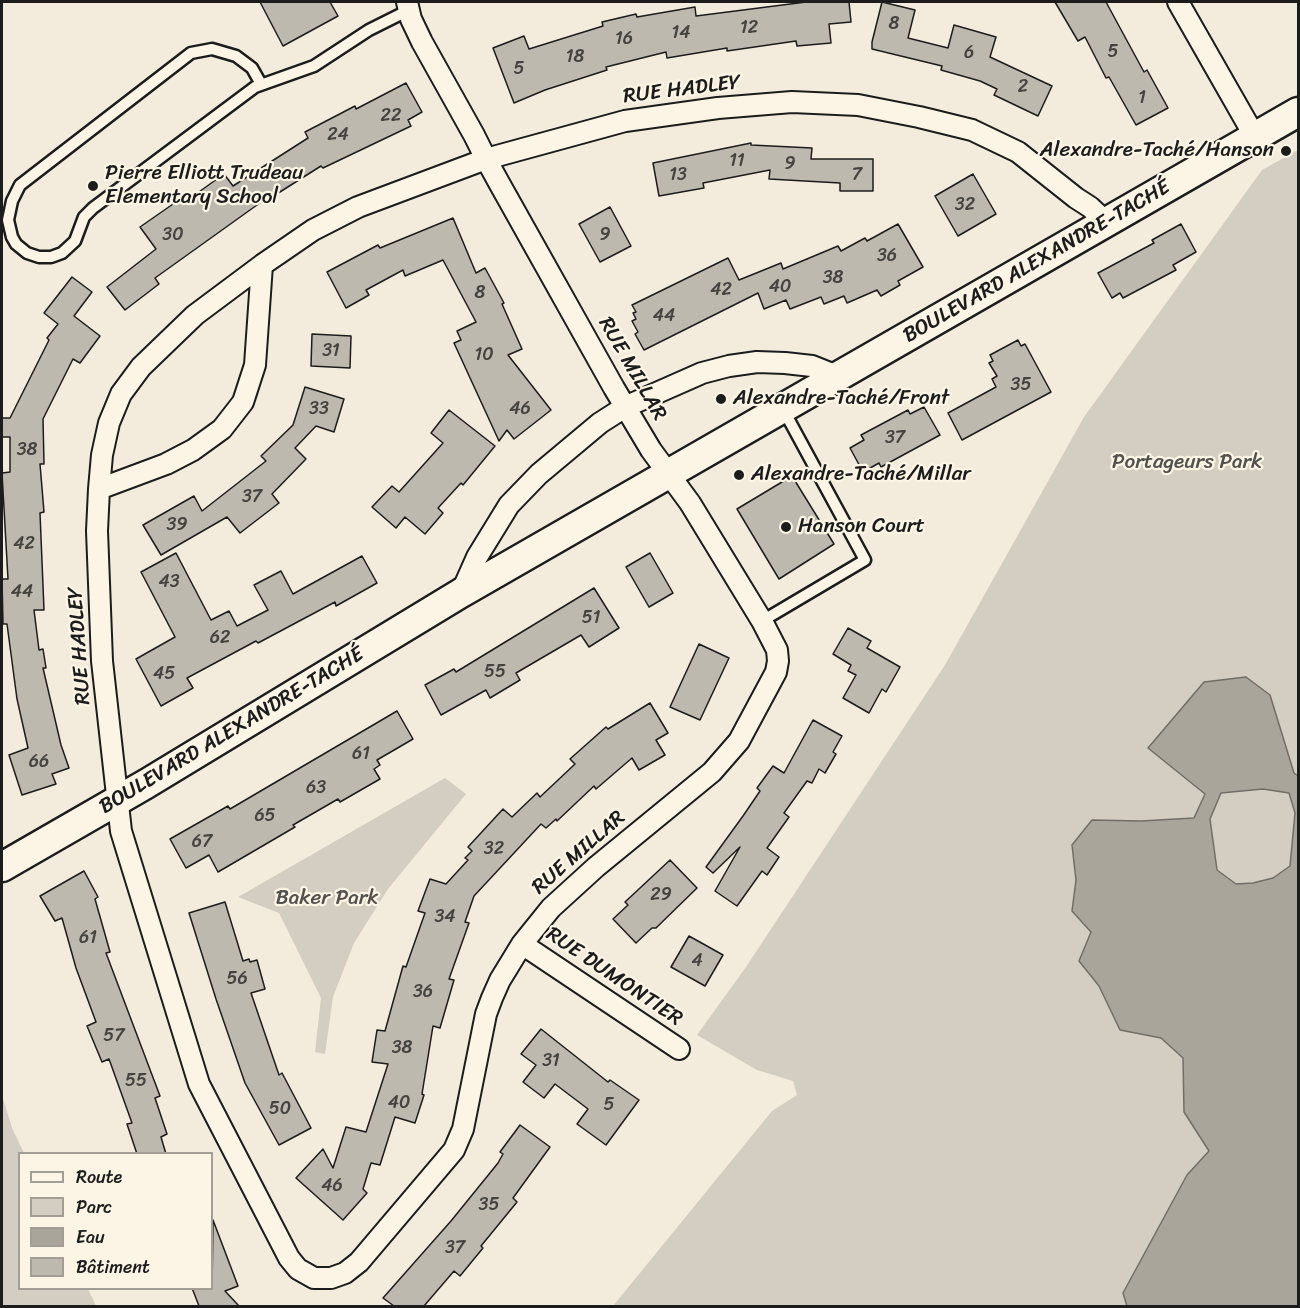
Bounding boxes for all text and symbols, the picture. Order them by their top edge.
house number: 8 [889,13,899,35]
house number: 12 [740,17,758,39]
house number: 14 [672,22,690,44]
house number: 16 [615,28,633,50]
house number: 5 [1108,41,1118,63]
house number: 6 [964,42,974,64]
house number: 18 [566,46,584,68]
house number: 5 [514,58,524,80]
street label: RUE HADLEY [622,70,742,110]
house number: 2 [1018,76,1028,98]
house number: 1 [1138,87,1146,109]
house number: 22 [381,105,401,127]
house number: 24 [327,124,349,146]
place label: Alexandre-Taché/Hanson [1040,138,1274,164]
marker: Alexandre-Taché/Hanson [1279,144,1293,158]
house number: 11 [729,150,745,172]
house number: 9 [784,153,796,175]
place label: Pierre Elliott Trudeau Elementary School [105,161,303,211]
house number: 13 [669,164,687,186]
house number: 7 [852,164,862,186]
street label: BOULEVARD ALEXANDRE-TACHÉ [899,175,1175,349]
marker: Pierre Elliott Trudeau Elementary School [86,179,100,193]
house number: 32 [955,194,975,216]
house number: 30 [162,224,184,246]
house number: 9 [599,224,611,246]
house number: 36 [877,245,897,267]
house number: 38 [823,267,843,289]
house number: 40 [769,276,791,298]
house number: 42 [710,279,732,301]
house number: 8 [475,282,485,304]
house number: 44 [653,305,675,327]
street label: RUE MILLAR [592,313,672,425]
house number: 31 [322,340,340,362]
house number: 10 [474,344,494,366]
house number: 35 [1011,374,1031,396]
place label: Alexandre-Taché/Front [733,386,949,412]
marker: Alexandre-Taché/Front [714,392,728,406]
house number: 33 [309,398,329,420]
house number: 46 [509,398,531,420]
house number: 37 [885,427,905,449]
house number: 38 [17,439,37,461]
park label: Portageurs Park [1112,450,1262,476]
place label: Alexandre-Taché/Millar [751,462,971,488]
marker: Alexandre-Taché/Millar [732,468,746,482]
house number: 37 [242,486,262,508]
house number: 39 [167,514,187,536]
place label: Hanson Court [798,514,925,540]
marker: Hanson Court [779,520,793,534]
house number: 42 [13,533,35,555]
house number: 43 [158,571,180,593]
house number: 44 [11,581,33,603]
street label: RUE HADLEY [63,586,97,706]
house number: 51 [582,607,600,629]
house number: 62 [210,627,230,649]
street label: BOULEVARD ALEXANDRE-TACHÉ [95,642,369,820]
house number: 55 [484,661,506,683]
house number: 45 [153,663,175,685]
house number: 61 [352,743,370,765]
house number: 66 [29,751,49,773]
house number: 63 [306,777,326,799]
house number: 65 [254,805,276,827]
street label: RUE MILLAR [527,806,631,900]
house number: 67 [192,831,212,853]
house number: 32 [484,838,504,860]
house number: 29 [650,884,672,906]
park label: Baker Park [276,886,378,912]
house number: 34 [434,906,456,928]
street label: RUE DUMONTIER [541,922,687,1032]
house number: 61 [79,927,97,949]
house number: 4 [691,950,703,972]
house number: 56 [226,968,248,990]
house number: 36 [413,981,433,1003]
house number: 57 [103,1025,125,1047]
house number: 38 [392,1037,412,1059]
house number: 31 [542,1050,560,1072]
house number: 55 [125,1070,147,1092]
house number: 40 [388,1092,410,1114]
house number: 5 [604,1094,614,1116]
house number: 50 [269,1098,291,1120]
legend [18,1152,213,1290]
text: Route [76,1161,122,1193]
house number: 46 [321,1175,343,1197]
text: Parc [76,1191,112,1223]
house number: 35 [479,1194,499,1216]
text: Eau [76,1221,105,1253]
house number: 37 [445,1237,465,1259]
text: Bâtiment [76,1251,150,1283]

